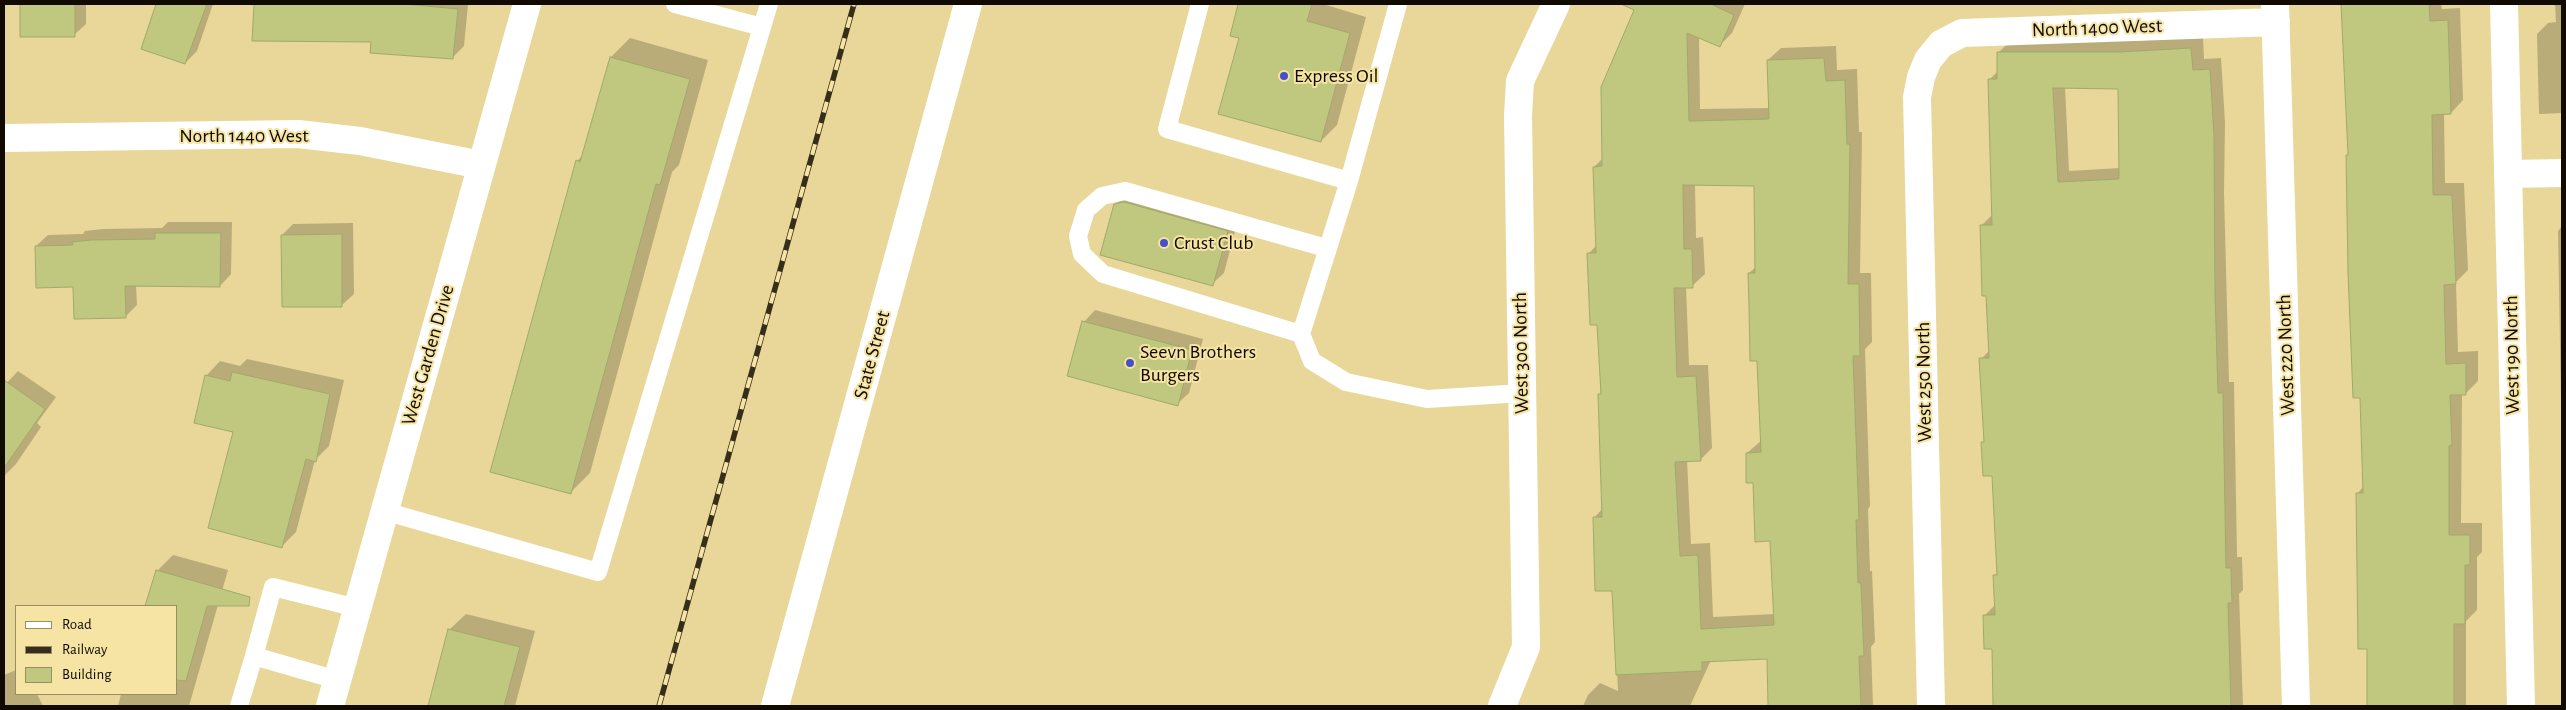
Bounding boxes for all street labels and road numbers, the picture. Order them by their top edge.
street label: North 1400 West [2031,14,2163,42]
street label: North 1440 West [179,124,309,148]
street label: West Garden Drive [396,282,460,428]
street label: West 300 North [1508,292,1534,414]
street label: West 220 North [2272,294,2300,416]
street label: West 190 North [2499,295,2525,415]
street label: State Street [849,308,895,402]
street label: West 250 North [1911,321,1937,443]

